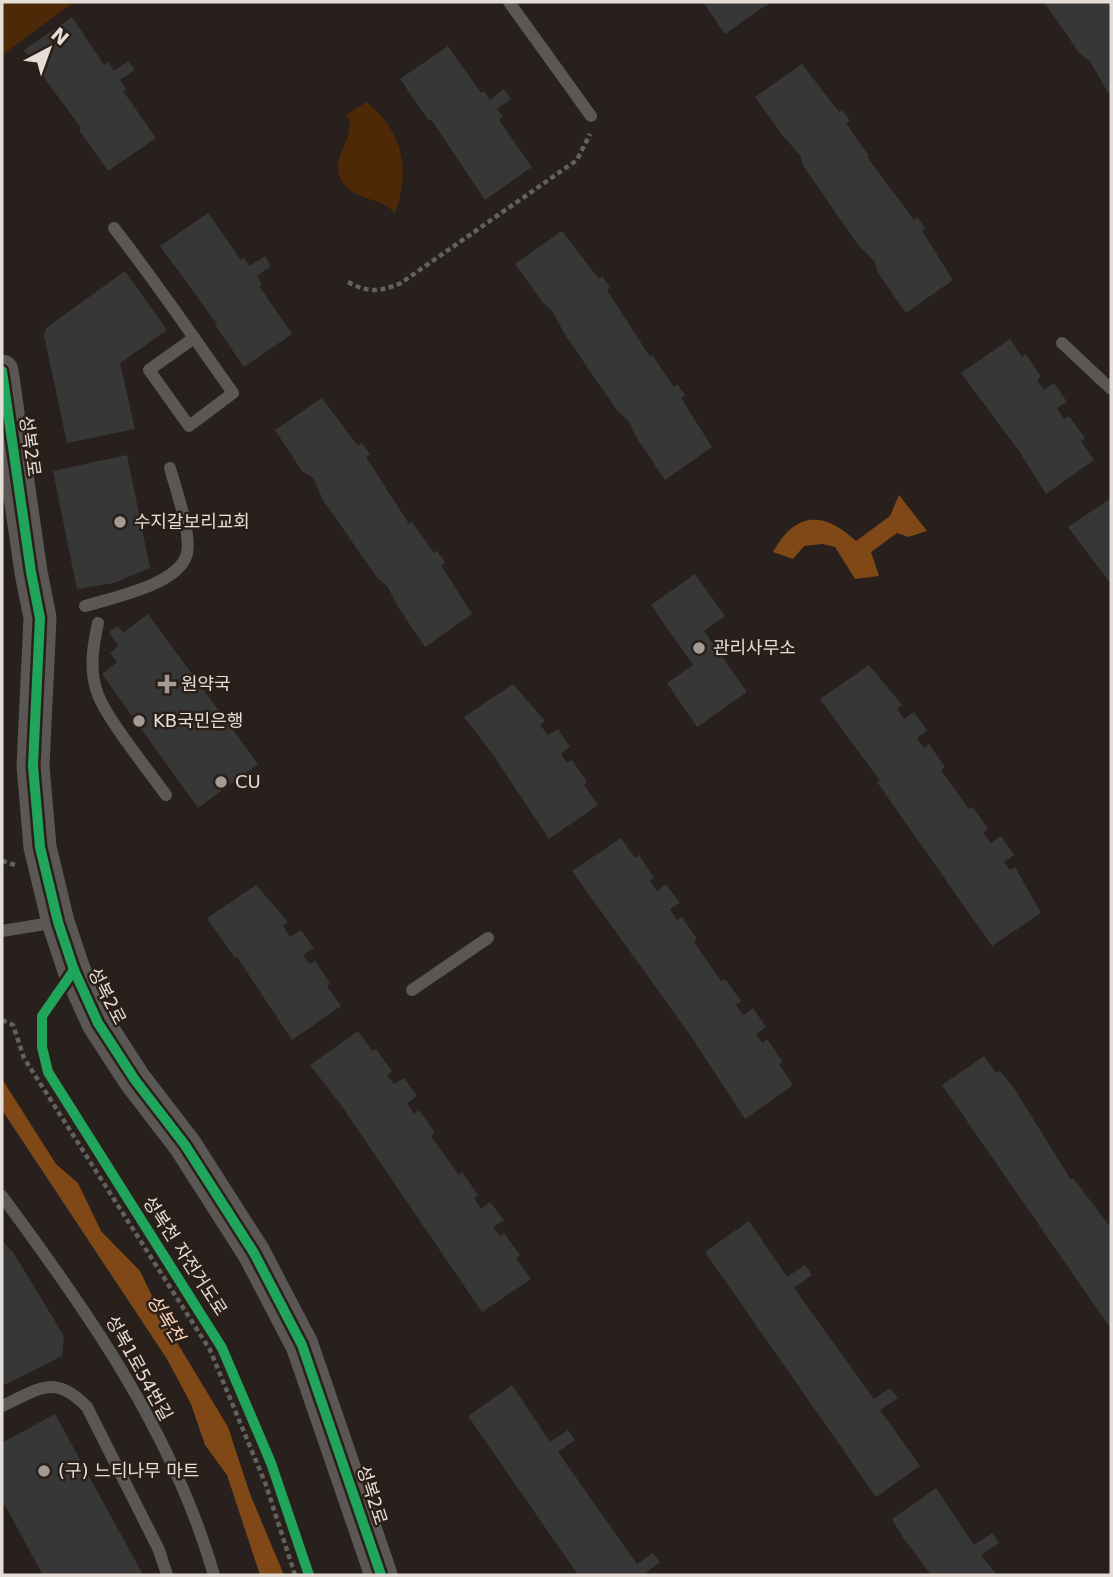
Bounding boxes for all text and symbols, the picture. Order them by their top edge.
north arrow [14,14,84,84]
text: N [47,23,73,50]
street label: 성복2로 [16,414,45,478]
place label: 수지갈보리교회 [134,511,250,532]
marker: 수지갈보리교회 [112,514,128,530]
place label: 관리사무소 [713,637,796,658]
marker: 관리사무소 [691,640,707,656]
place label: 원약국 [181,673,231,694]
marker: 원약국 [159,676,175,692]
place label: KB국민은행 [153,710,243,731]
marker: KB국민은행 [131,713,147,729]
place label: CU [235,771,261,792]
marker: CU [213,774,229,790]
street label: 성복2로 [84,964,131,1028]
street label: 성복천 자전거도로 [138,1192,232,1320]
water label: 성복천 [142,1290,190,1346]
street label: 성복1로54번길 [102,1311,177,1424]
place label: (구) 느티나무 마트 [58,1460,199,1481]
marker: (구) 느티나무 마트 [36,1463,52,1479]
street label: 성복2로 [353,1463,392,1527]

